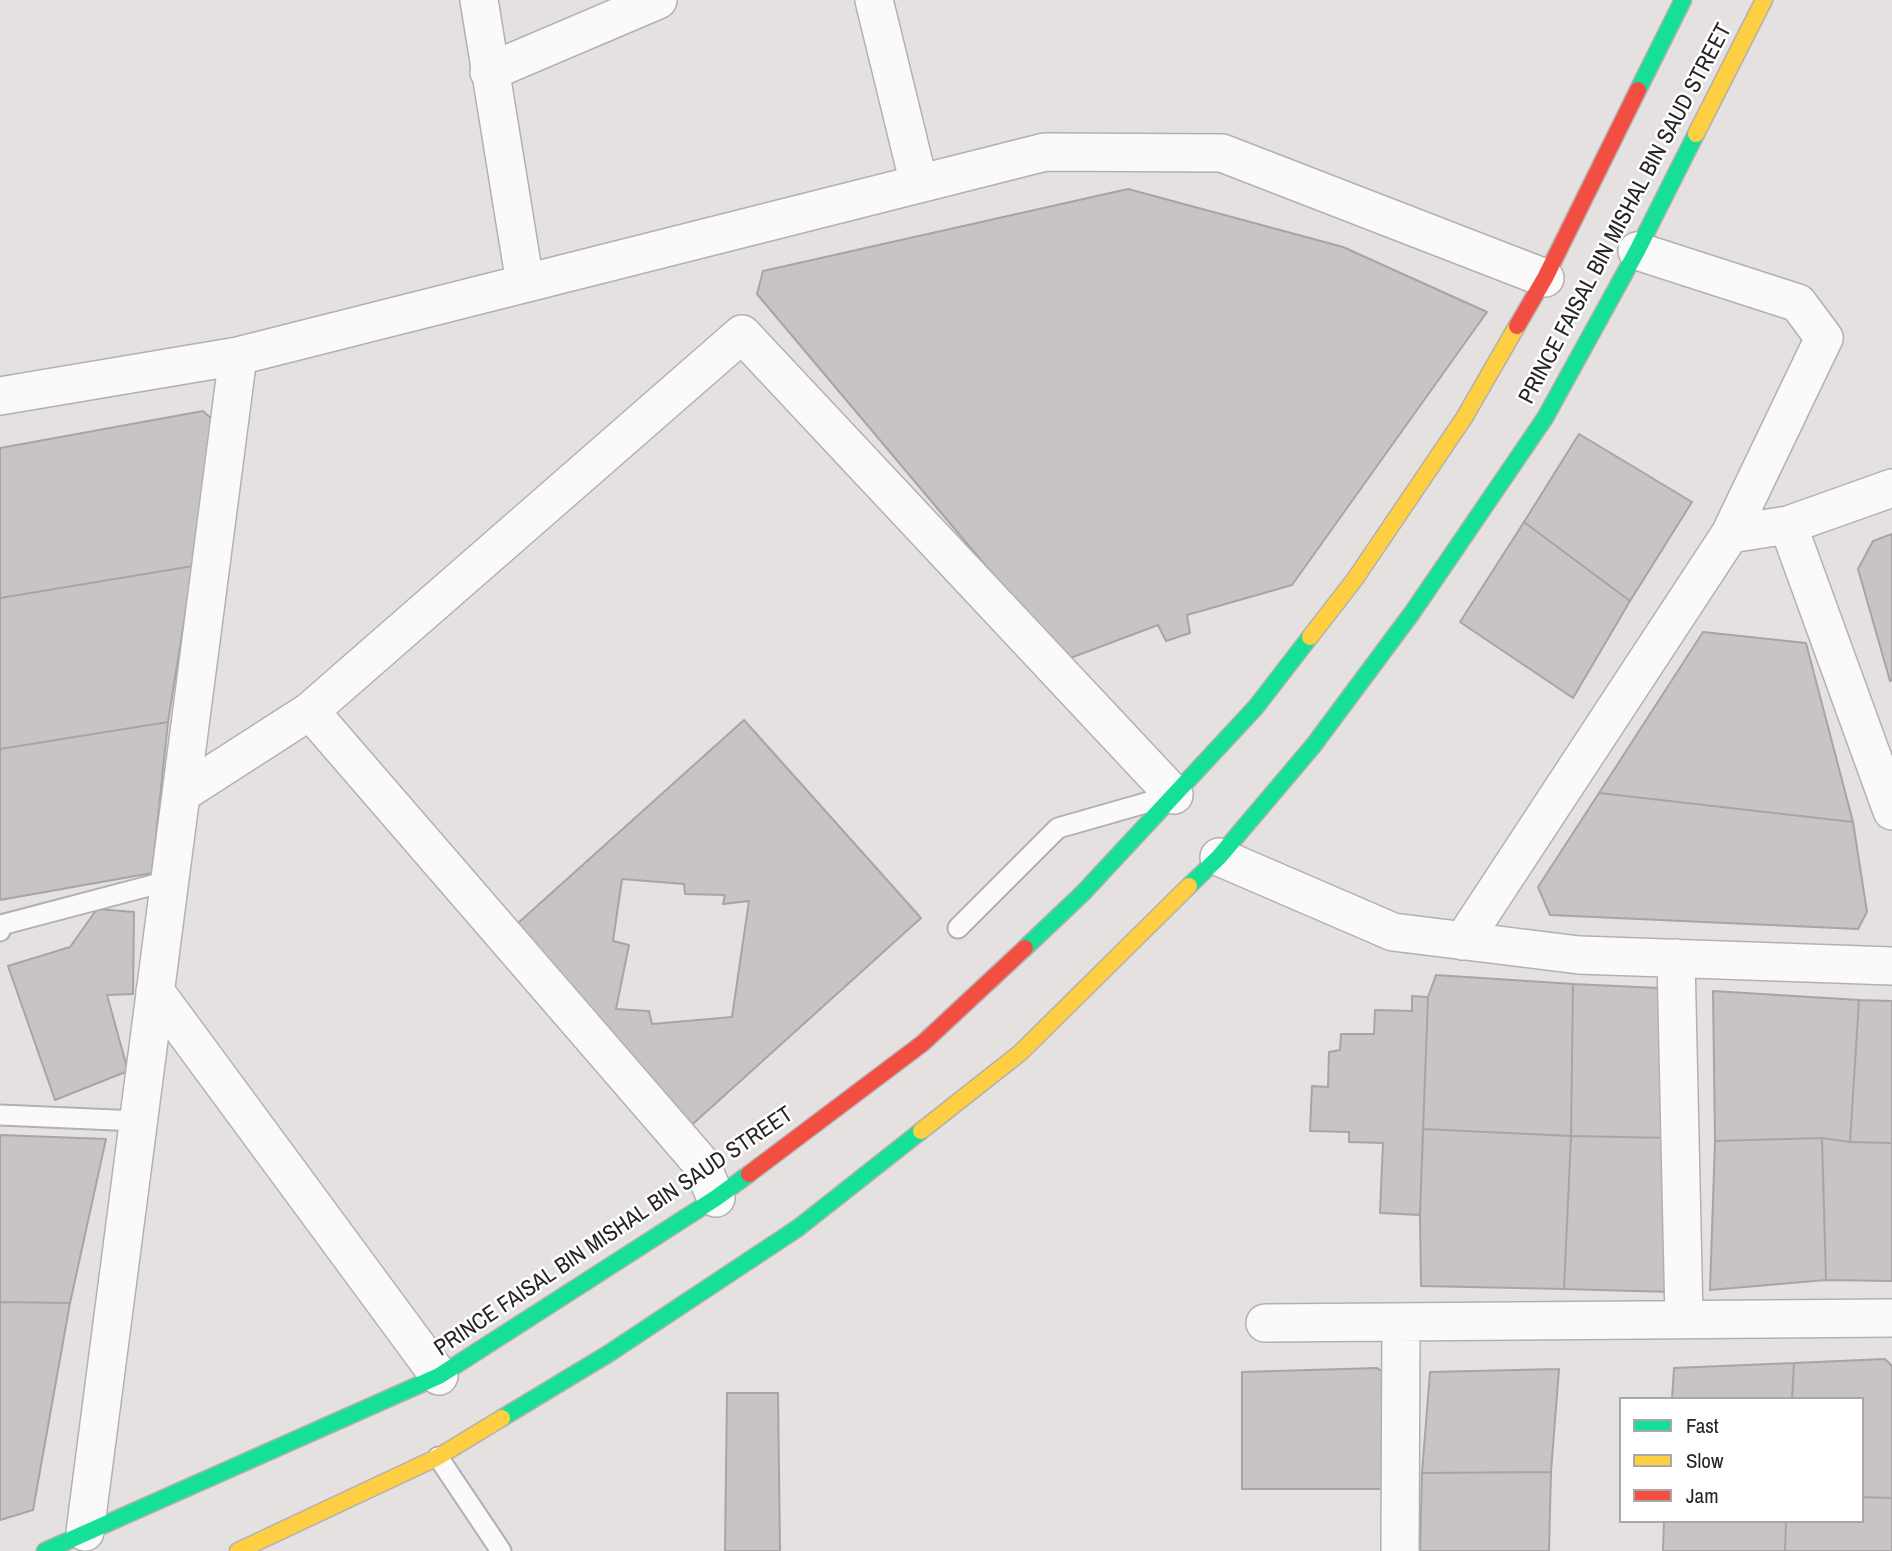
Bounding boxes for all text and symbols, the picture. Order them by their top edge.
street label: PRINCE FAISAL BIN MISHAL BIN SAUD STREET [1514,19,1738,409]
street label: PRINCE FAISAL BIN MISHAL BIN SAUD STREET [429,1101,799,1363]
legend [1619,1397,1864,1523]
text: Fast [1686,1411,1719,1440]
text: Slow [1686,1446,1723,1475]
text: Jam [1686,1481,1719,1510]

